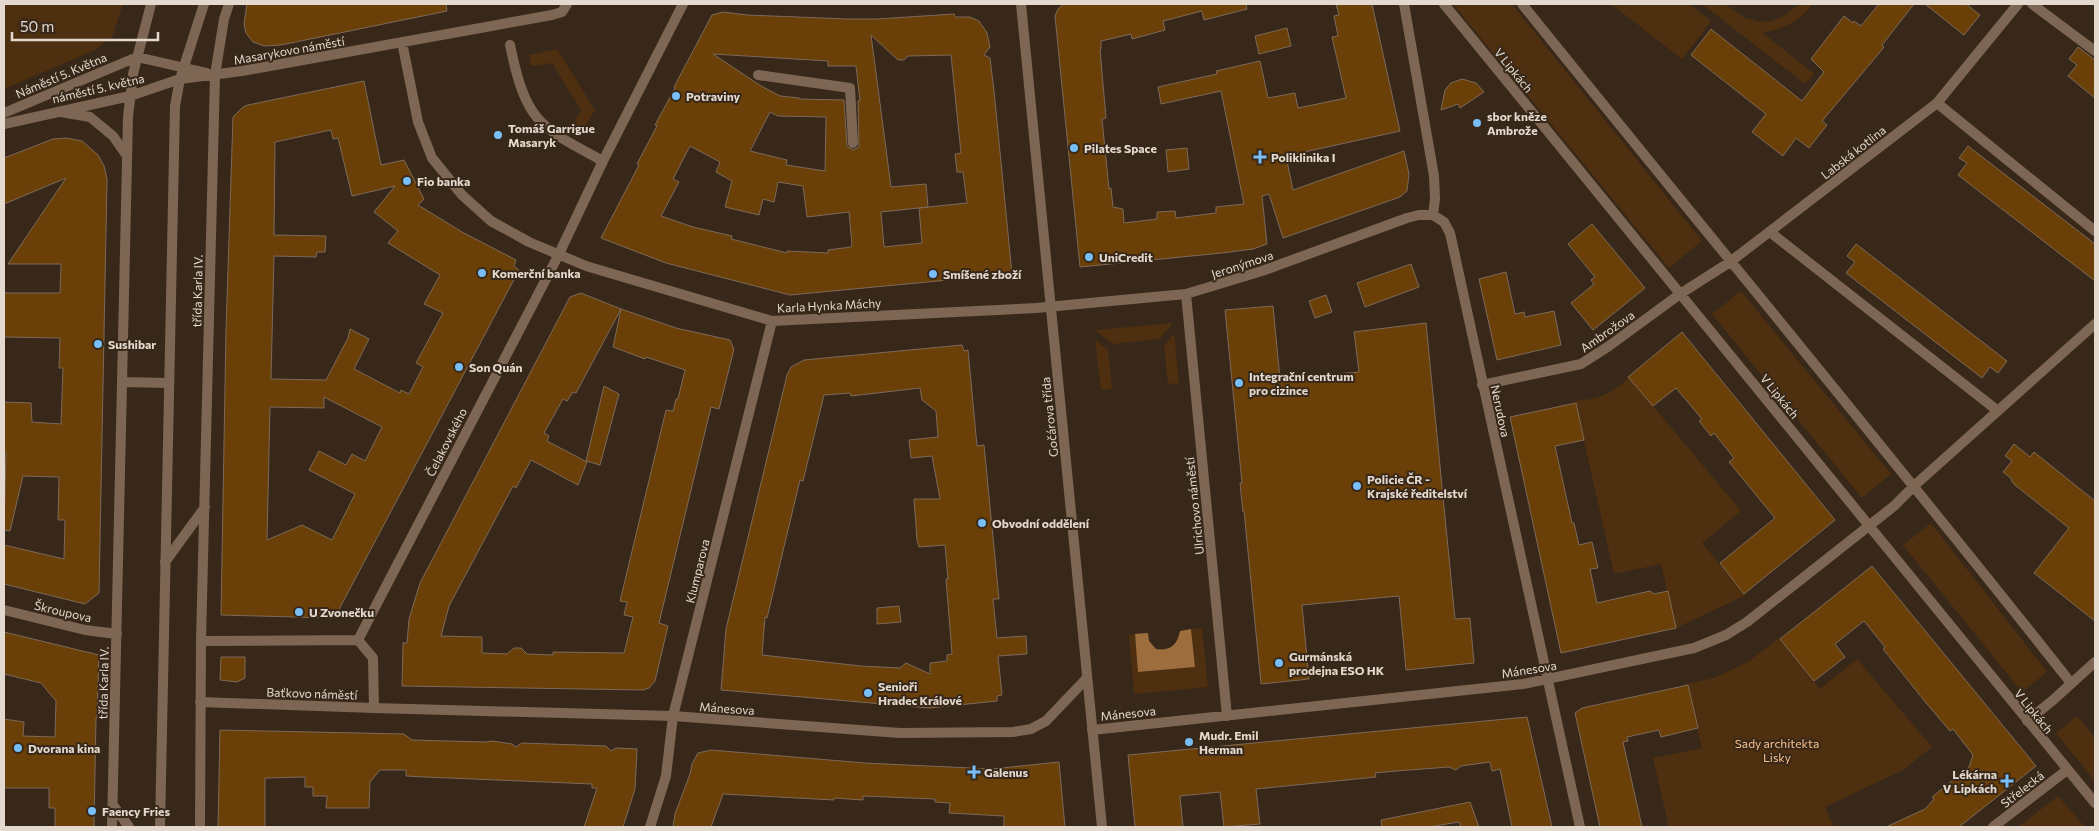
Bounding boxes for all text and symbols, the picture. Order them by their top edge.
scale bar [12,10,159,42]
text: 50 m [20,17,54,35]
street label: Masarykovo náměstí [232,33,346,67]
street label: V Lipkách [1492,45,1536,95]
street label: Náměstí 5. Května [13,50,109,100]
street label: náměstí 5. května [51,71,145,105]
place label: Potraviny [686,89,740,103]
marker: Potraviny [670,90,682,102]
place label: sbor kněze Ambrože [1487,109,1547,137]
marker: sbor kněze Ambrože [1471,117,1483,129]
place label: Tomáš Garrigue Masaryk [508,121,595,149]
street label: Labská kotlina [1818,122,1888,182]
marker: Tomáš Garrigue Masaryk [492,129,504,141]
place label: Pilates Space [1084,141,1157,155]
marker: Pilates Space [1068,142,1080,154]
marker: Poliklinika I [1253,150,1267,164]
place label: Poliklinika I [1271,150,1335,164]
place label: Fio banka [417,174,470,188]
marker: Fio banka [401,175,413,187]
street label: Jeronýmova [1209,247,1275,282]
place label: UniCredit [1099,250,1153,264]
marker: UniCredit [1083,251,1095,263]
street label: třída Karla IV. [189,254,205,327]
place label: Komerční banka [492,266,581,280]
marker: Komerční banka [476,267,488,279]
place label: Smíšené zboží [943,267,1022,281]
marker: Smíšené zboží [927,268,939,280]
street label: Karla Hynka Máchy [777,295,881,315]
street label: Ambrožova [1577,307,1637,355]
place label: Sushibar [108,337,156,351]
marker: Sushibar [92,338,104,350]
place label: Son Quán [469,360,522,374]
marker: Son Quán [453,361,465,373]
place label: Integrační centrum pro cizince [1249,369,1354,397]
street label: V Lipkách [1758,371,1802,421]
street label: Gočárova třída [1038,376,1060,458]
marker: Integrační centrum pro cizince [1233,377,1245,389]
street label: Nerudova [1489,384,1513,438]
street label: Čelakovského [423,405,469,479]
street label: Ulrichovo náměstí [1182,456,1206,556]
place label: Policie ČR - Krajské ředitelství [1367,472,1468,500]
marker: Policie ČR - Krajské ředitelství [1351,480,1363,492]
place label: Obvodní oddělení [992,516,1090,530]
marker: Obvodní oddělení [976,517,988,529]
street label: Klumparova [682,538,712,604]
street label: Škroupova [33,598,93,624]
place label: U Zvonečku [309,605,374,619]
marker: U Zvonečku [293,606,305,618]
street label: třída Karla IV. [95,646,111,719]
place label: Gurmánská prodejna ESO HK [1289,649,1385,677]
marker: Gurmánská prodejna ESO HK [1273,657,1285,669]
street label: Mánesova [1500,658,1558,680]
place label: Senioři Hradec Králové [878,679,962,707]
street label: Baťkovo náměstí [266,684,359,702]
street label: V Lipkách [2012,686,2056,736]
marker: Senioři Hradec Králové [862,687,874,699]
street label: Mánesova [699,699,755,717]
street label: Mánesova [1100,703,1156,723]
place label: Mudr. Emil Herman [1199,728,1258,756]
marker: Mudr. Emil Herman [1183,736,1195,748]
park label: Sady architekta Lisky [1735,736,1819,764]
place label: Dvorana kina [28,741,100,755]
marker: Dvorana kina [12,742,24,754]
place label: Galenus [984,765,1028,779]
marker: Galenus [968,766,980,778]
place label: Lékárna V Lipkách [1943,767,1997,795]
street label: Střelecká [1998,768,2046,810]
marker: Lékárna V Lipkách [2001,775,2013,787]
place label: Faency Fries [102,804,170,818]
marker: Faency Fries [86,805,98,817]

